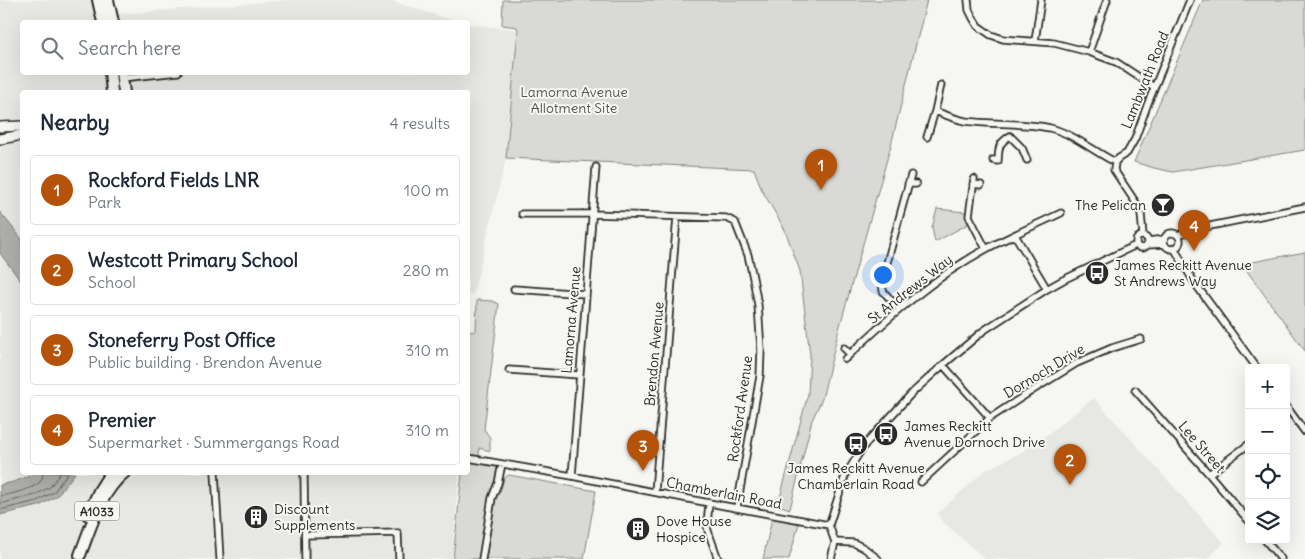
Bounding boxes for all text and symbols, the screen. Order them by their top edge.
search box [20,20,470,75]
street label: Lambwath Road [1117,29,1173,131]
icon: search [38,34,66,62]
text: Search here [78,36,181,60]
park label: Lamorna Avenue Allotment Site [520,83,628,117]
text: Nearby [40,109,110,136]
text: 4 results [389,113,450,133]
pin: 1 [805,149,837,190]
text: Rockford Fields LNR [88,168,259,192]
text: 1 [54,180,60,200]
text: 100 m [404,180,449,200]
text: Park [88,192,121,212]
bar icon: The Pelican [1150,192,1176,218]
place label: The Pelican [1075,196,1146,214]
pin: 4 [1178,210,1210,251]
text: Westcott Primary School [88,248,298,272]
street label: St Andrews Way [864,250,956,328]
place label: James Reckitt Avenue St Andrews Way [1114,256,1252,290]
text: 2 [53,260,61,280]
text: 280 m [403,260,449,280]
bus stop icon: James Reckitt Avenue St Andrews Way [1084,260,1110,286]
your location [870,262,896,288]
street label: Lamorna Avenue [557,266,585,374]
text: School [88,272,136,292]
street label: Brendon Avenue [640,301,668,407]
text: Stoneferry Post Office [88,328,276,352]
text: 3 [52,340,62,360]
text: 310 m [405,340,449,360]
street label: Dornoch Drive [1000,340,1088,402]
text: Public building · Brendon Avenue [88,352,322,372]
street label: Rockford Avenue [724,355,756,463]
map controls [1245,364,1290,544]
button: + [1245,364,1290,409]
text: Premier [88,408,156,432]
button: − [1245,409,1290,454]
place label: James Reckitt Avenue Dornoch Drive [904,417,1045,451]
street label: Lee Street [1175,417,1230,477]
text: 4 [52,420,62,440]
text: 310 m [405,420,449,440]
bus stop icon: James Reckitt Avenue Dornoch Drive [873,421,899,447]
pin: 3 [627,430,659,471]
bus stop icon: James Reckitt Avenue Chamberlain Road [843,431,869,457]
text: Supermarket · Summergangs Road [88,432,340,452]
pin: 2 [1054,444,1086,485]
button: locate [1245,454,1290,499]
place label: James Reckitt Avenue Chamberlain Road [787,459,925,493]
street label: Chamberlain Road [665,473,783,513]
button: layers [1245,499,1290,544]
place label: Discount Supplements [274,500,356,534]
road number: A1033 [74,502,120,520]
building icon: Discount Supplements [243,504,269,530]
place label: Dove House Hospice [656,512,731,546]
building icon: Dove House Hospice [625,516,651,542]

